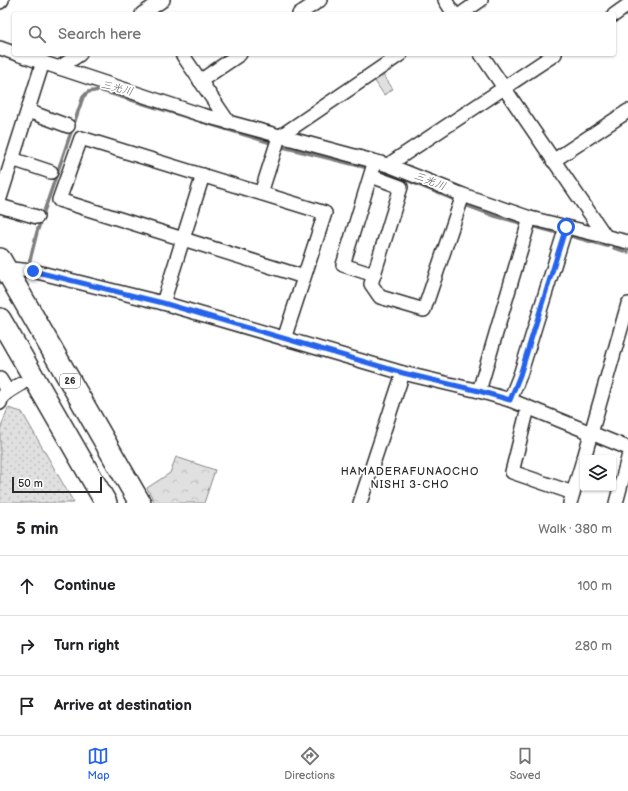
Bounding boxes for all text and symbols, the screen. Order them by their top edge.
search box [12,12,616,56]
icon: search [26,23,48,45]
text: Search here [58,25,141,44]
water label: 三光川 [99,78,135,98]
water label: 三光川 [412,169,448,193]
route start [557,218,575,236]
route end [24,262,42,280]
road number: 26 [60,374,80,388]
map controls [580,455,616,491]
button: layers [580,455,616,491]
district label: HAMADERAFUNAOCHO NISHI 3-CHO [341,465,479,491]
scale bar [12,475,102,494]
text: 50 m [18,477,43,490]
text: 5 min [16,519,59,539]
text: Walk · 380 m [538,521,612,537]
icon: ahead [16,575,38,597]
text: Continue [54,576,116,595]
text: 100 m [577,578,612,594]
icon: right [16,635,38,657]
text: Turn right [54,636,119,655]
text: 280 m [575,638,612,654]
icon: arrive [16,695,38,717]
text: Arrive at destination [54,696,192,715]
tab: Map [87,745,110,782]
tab: Directions [284,745,335,782]
tab: Saved [510,745,541,782]

